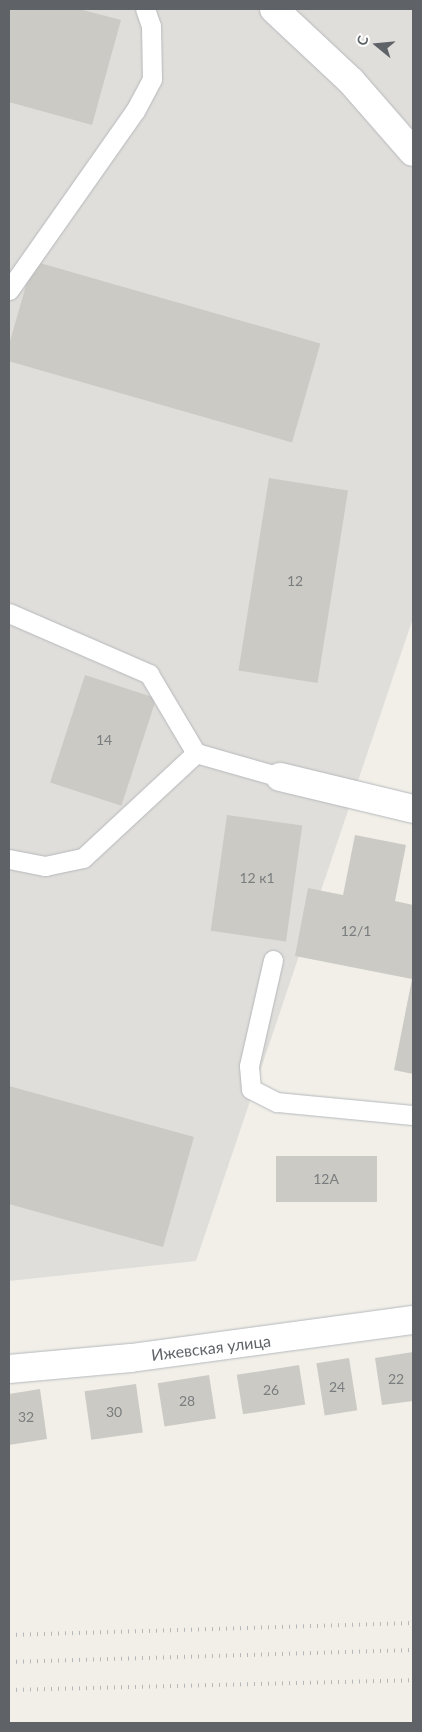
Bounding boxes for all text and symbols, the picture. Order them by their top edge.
north arrow [352,20,402,70]
text: С [353,34,372,47]
house number: 12 [287,573,303,589]
house number: 14 [96,732,112,748]
house number: 12 к1 [239,870,275,886]
house number: 12/1 [341,923,371,939]
house number: 12А [313,1171,339,1187]
street label: Ижевская улица [150,1331,272,1365]
house number: 22 [388,1371,404,1387]
house number: 24 [329,1379,345,1395]
house number: 26 [263,1382,279,1398]
house number: 28 [179,1393,195,1409]
house number: 30 [106,1404,122,1420]
house number: 32 [18,1409,34,1425]

